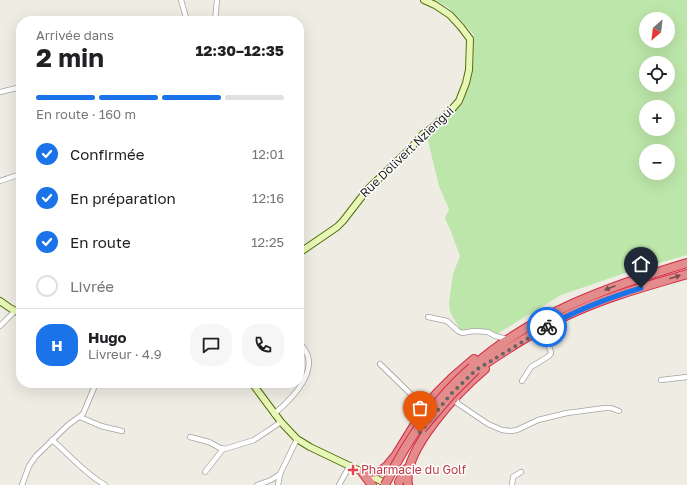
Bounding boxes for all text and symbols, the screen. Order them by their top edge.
north arrow [639,12,675,48]
map controls [639,12,675,180]
text: Arrivée dans [36,27,114,43]
text: 12:30–12:35 [195,41,284,59]
text: 2 min [36,42,104,73]
button: locate [639,56,675,92]
button: + [639,100,675,136]
street label: Rue Dolivert Nziengui [357,103,457,200]
text: En route · 160 m [36,106,136,122]
icon: check [36,143,58,165]
button: − [639,144,675,180]
text: Confirmée [70,145,144,163]
text: 12:01 [252,146,284,162]
icon: check [36,187,58,209]
text: En préparation [70,189,176,207]
text: 12:16 [252,190,284,206]
icon: check [36,231,58,253]
text: En route [70,233,131,251]
text: 12:25 [251,234,284,250]
pin [624,247,658,288]
icon: home [630,253,652,275]
one-way arrow [670,274,682,280]
text: Livrée [70,277,114,295]
one-way arrow [604,286,616,292]
courier [527,307,567,347]
icon: bike [536,316,558,338]
button: chat [190,324,232,366]
button: phone [242,324,284,366]
text: Hugo [88,328,127,346]
text: H [51,336,63,354]
text: Livreur · 4.9 [88,346,162,362]
pin [403,391,437,432]
icon: bag [409,397,431,419]
place label: Pharmacie du Golf [361,462,467,477]
marker: Pharmacie du Golf [348,465,358,475]

